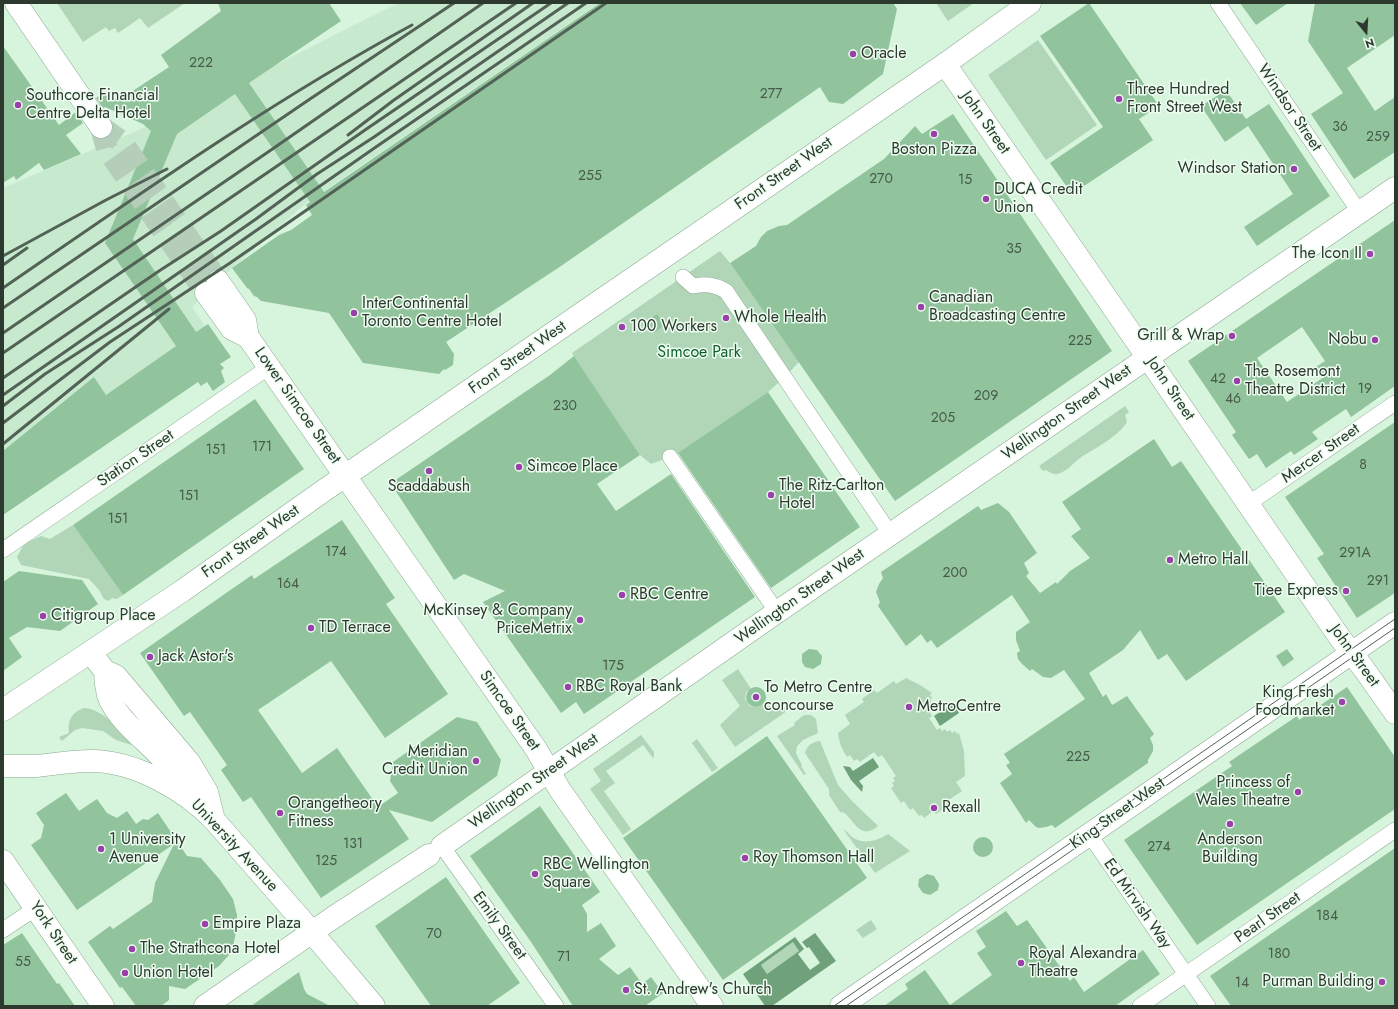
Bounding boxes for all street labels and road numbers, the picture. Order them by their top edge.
street label: Windsor Street [1253,61,1325,155]
street label: John Street [956,88,1014,158]
street label: Front Street West [731,133,837,215]
street label: Front Street West [465,317,571,399]
street label: Lower Simcoe Street [250,344,344,468]
street label: John Street [1142,354,1198,424]
street label: Wellington Street West [999,361,1135,465]
street label: Mercer Street [1278,420,1364,488]
street label: Station Street [94,426,178,492]
street label: Front Street West [198,501,304,583]
street label: Wellington Street West [732,545,868,649]
street label: John Street [1325,621,1383,691]
street label: Simcoe Street [474,667,544,755]
street label: Wellington Street West [466,730,602,834]
street label: King Street West [1067,774,1169,854]
street label: University Avenue [186,796,282,896]
street label: Ed Mirvish Way [1099,855,1175,953]
street label: Emily Street [468,888,530,964]
street label: Pearl Street [1231,888,1305,948]
street label: York Street [25,898,81,968]

